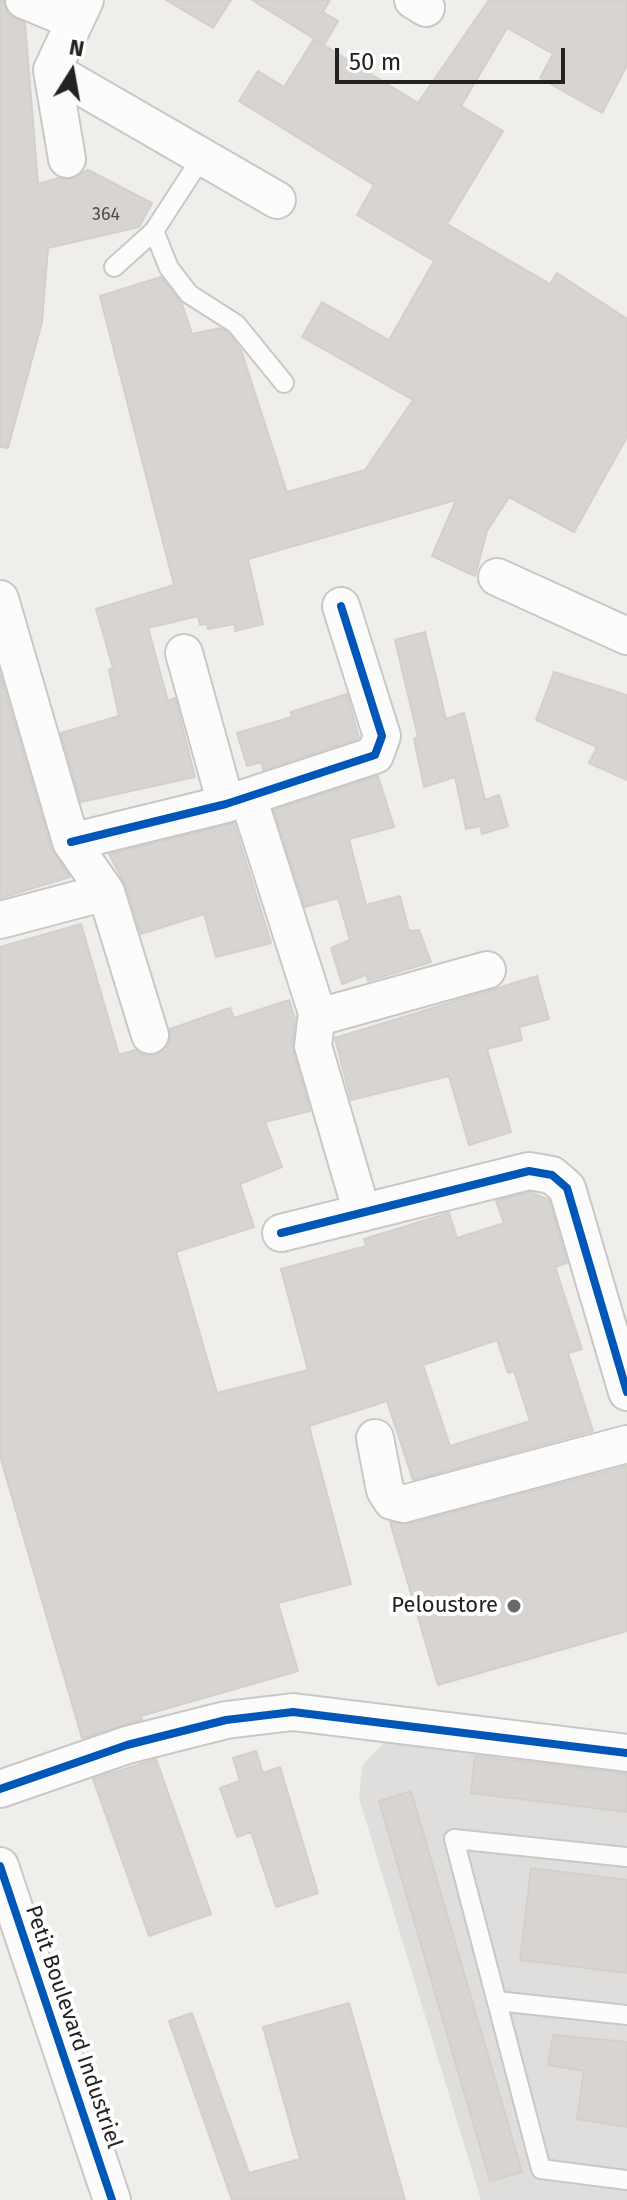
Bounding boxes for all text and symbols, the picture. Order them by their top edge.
north arrow [32,32,112,112]
scale bar [339,32,569,82]
text: N [67,33,86,63]
text: 50 m [349,48,401,76]
house number: 364 [92,204,120,226]
place label: Peloustore [391,1593,498,1619]
marker: Peloustore [505,1597,523,1615]
street label: Petit Boulevard Industriel [19,1902,127,2152]

